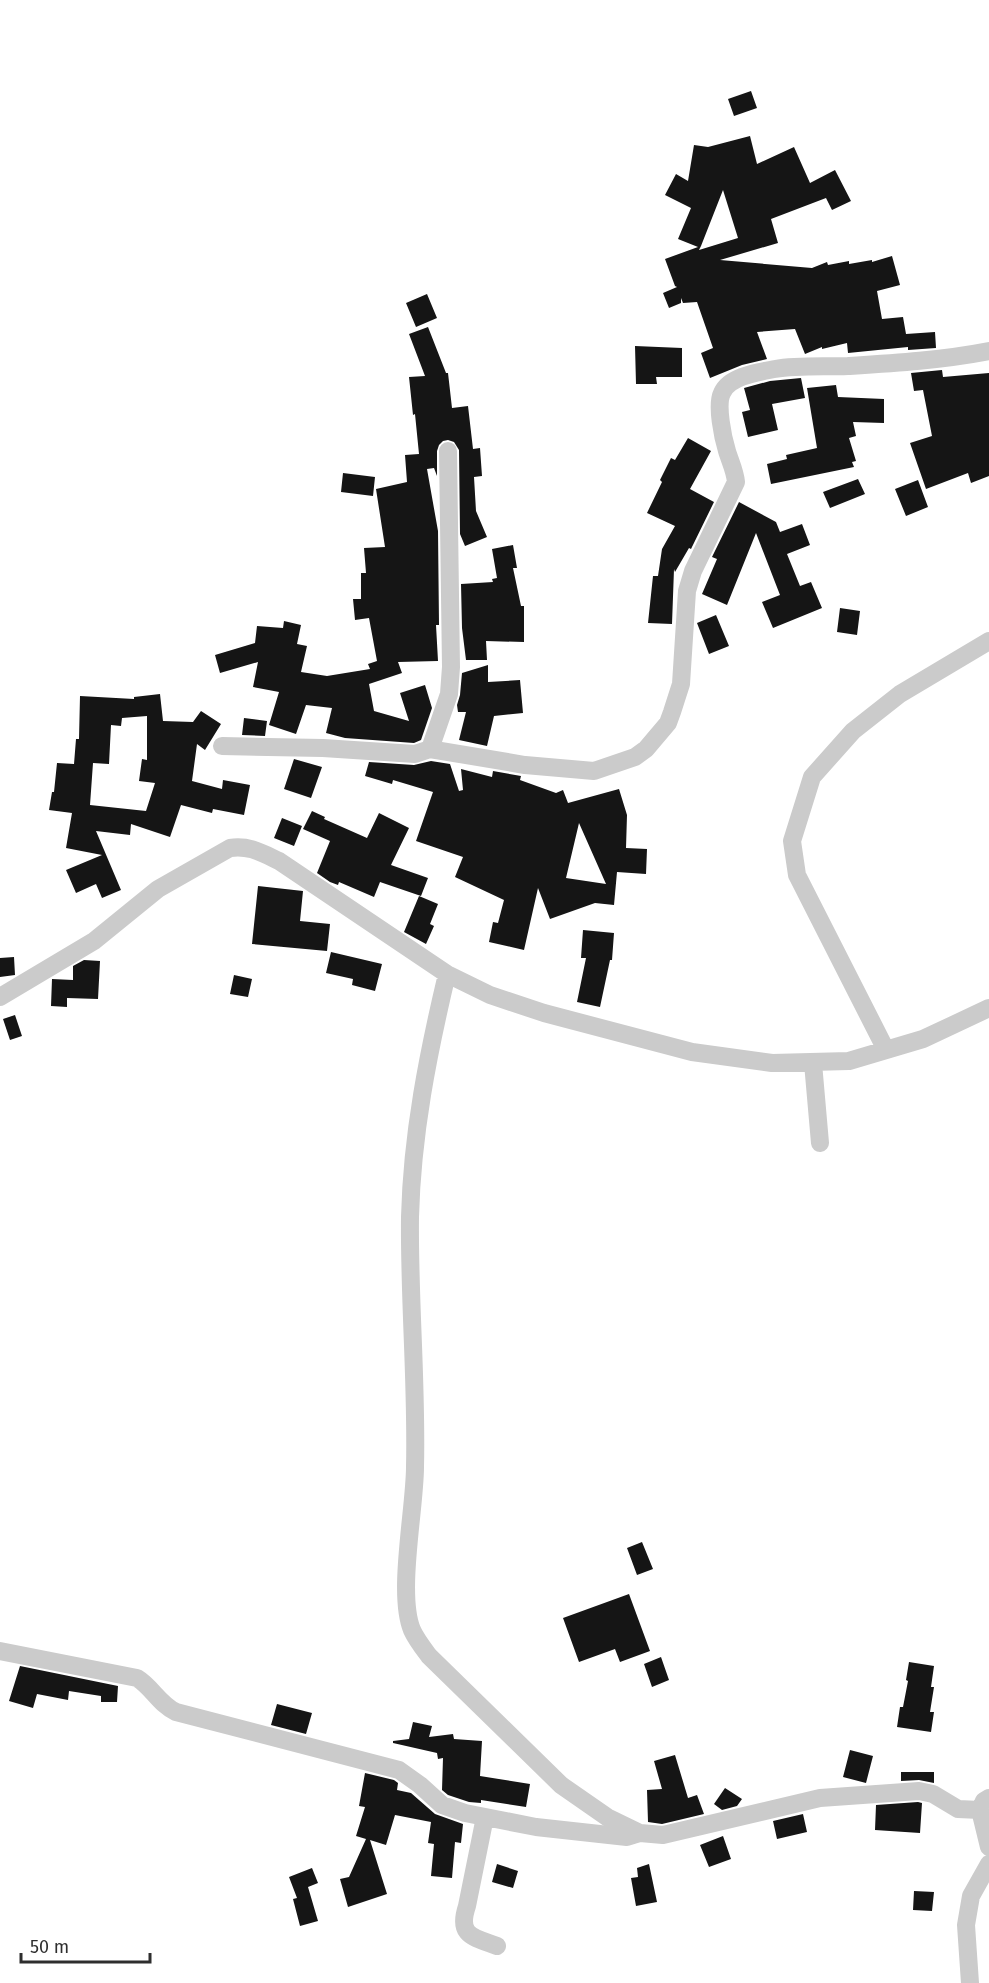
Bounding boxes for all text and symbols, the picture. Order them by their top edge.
scale bar [21,1926,150,1964]
text: 50 m [30,1936,69,1958]

